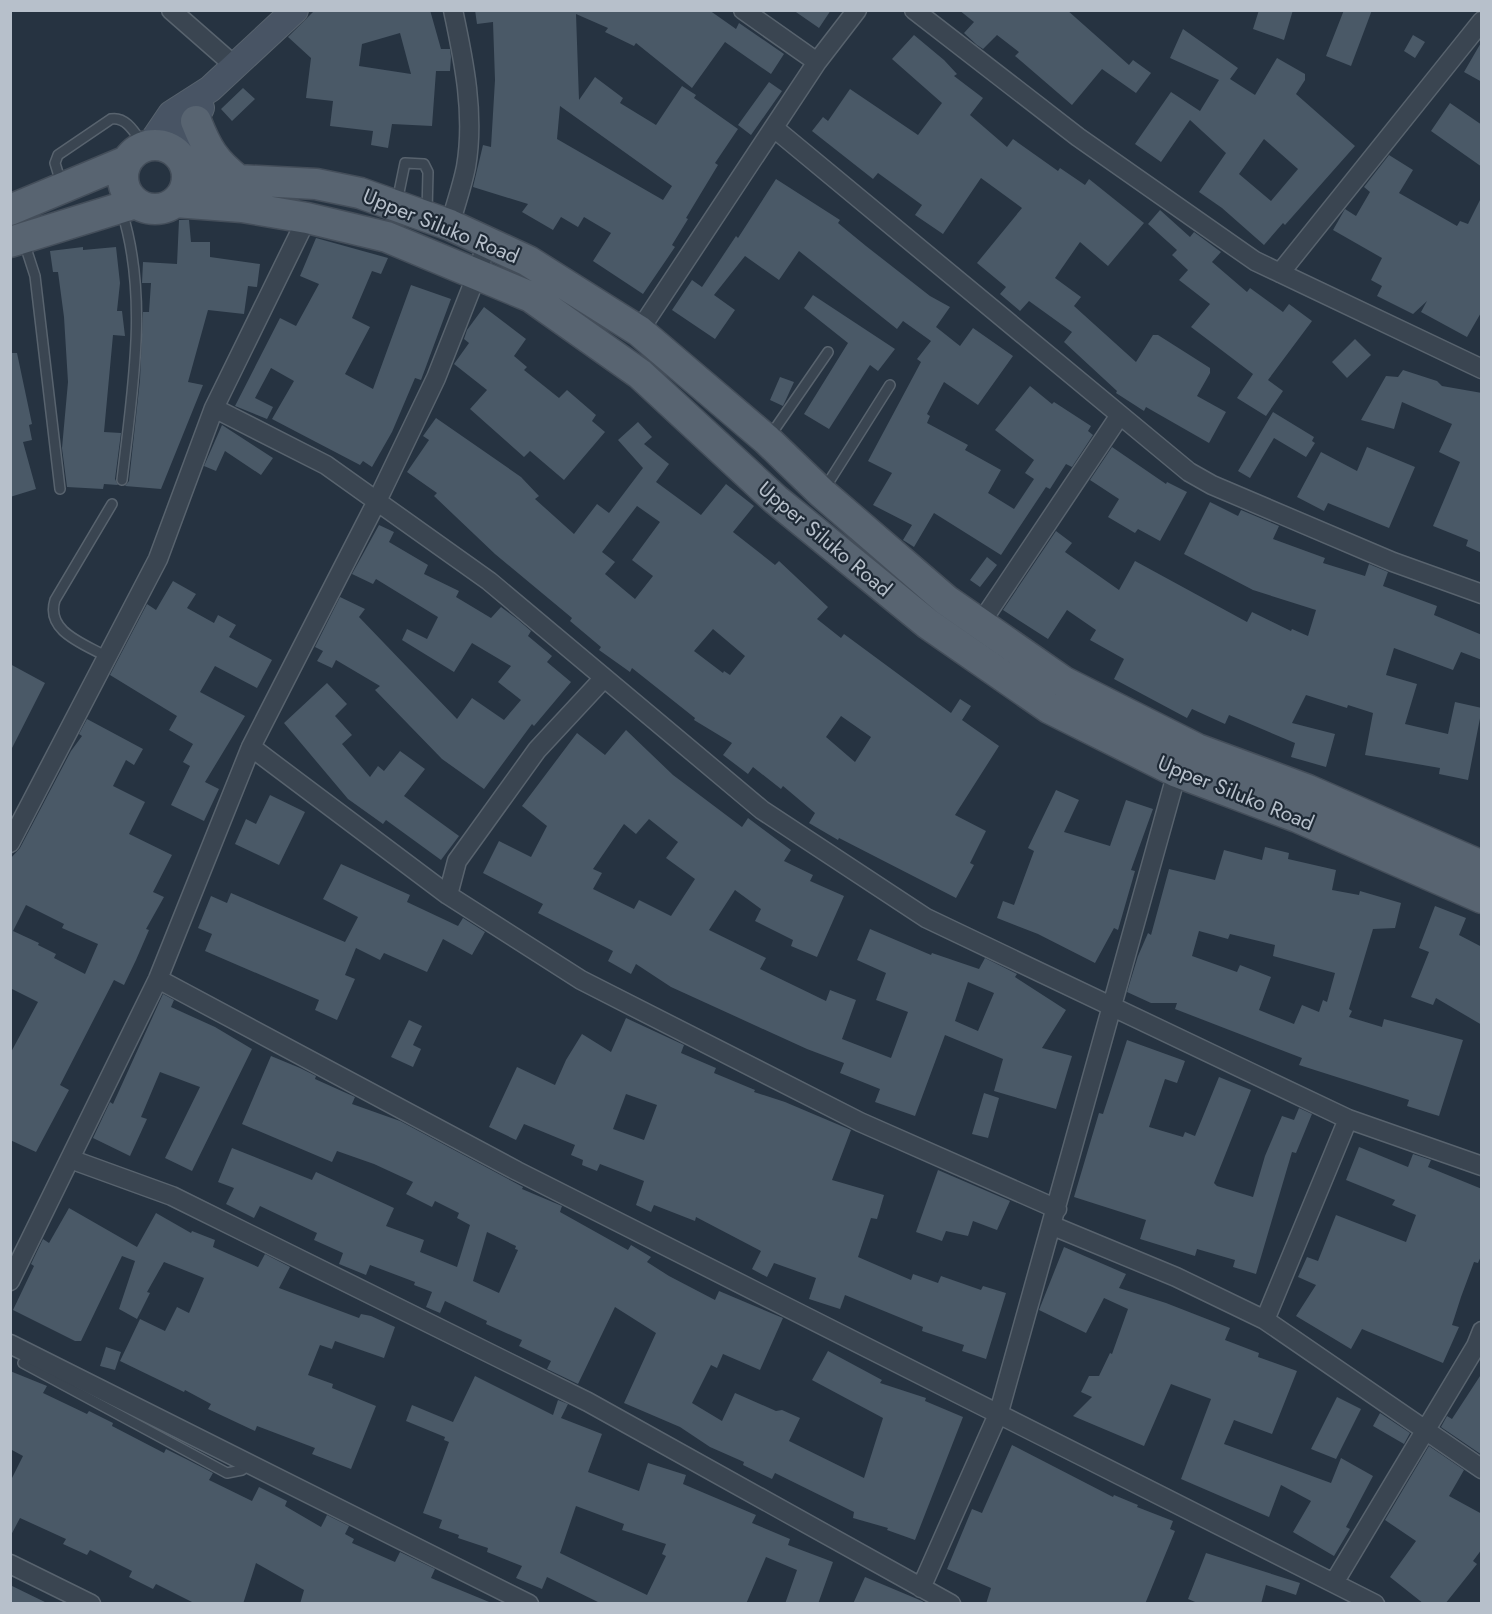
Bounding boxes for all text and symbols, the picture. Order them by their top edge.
street label: Upper Siluko Road [358,181,524,271]
street label: Upper Siluko Road [752,474,898,604]
street label: Upper Siluko Road [1153,748,1319,838]

